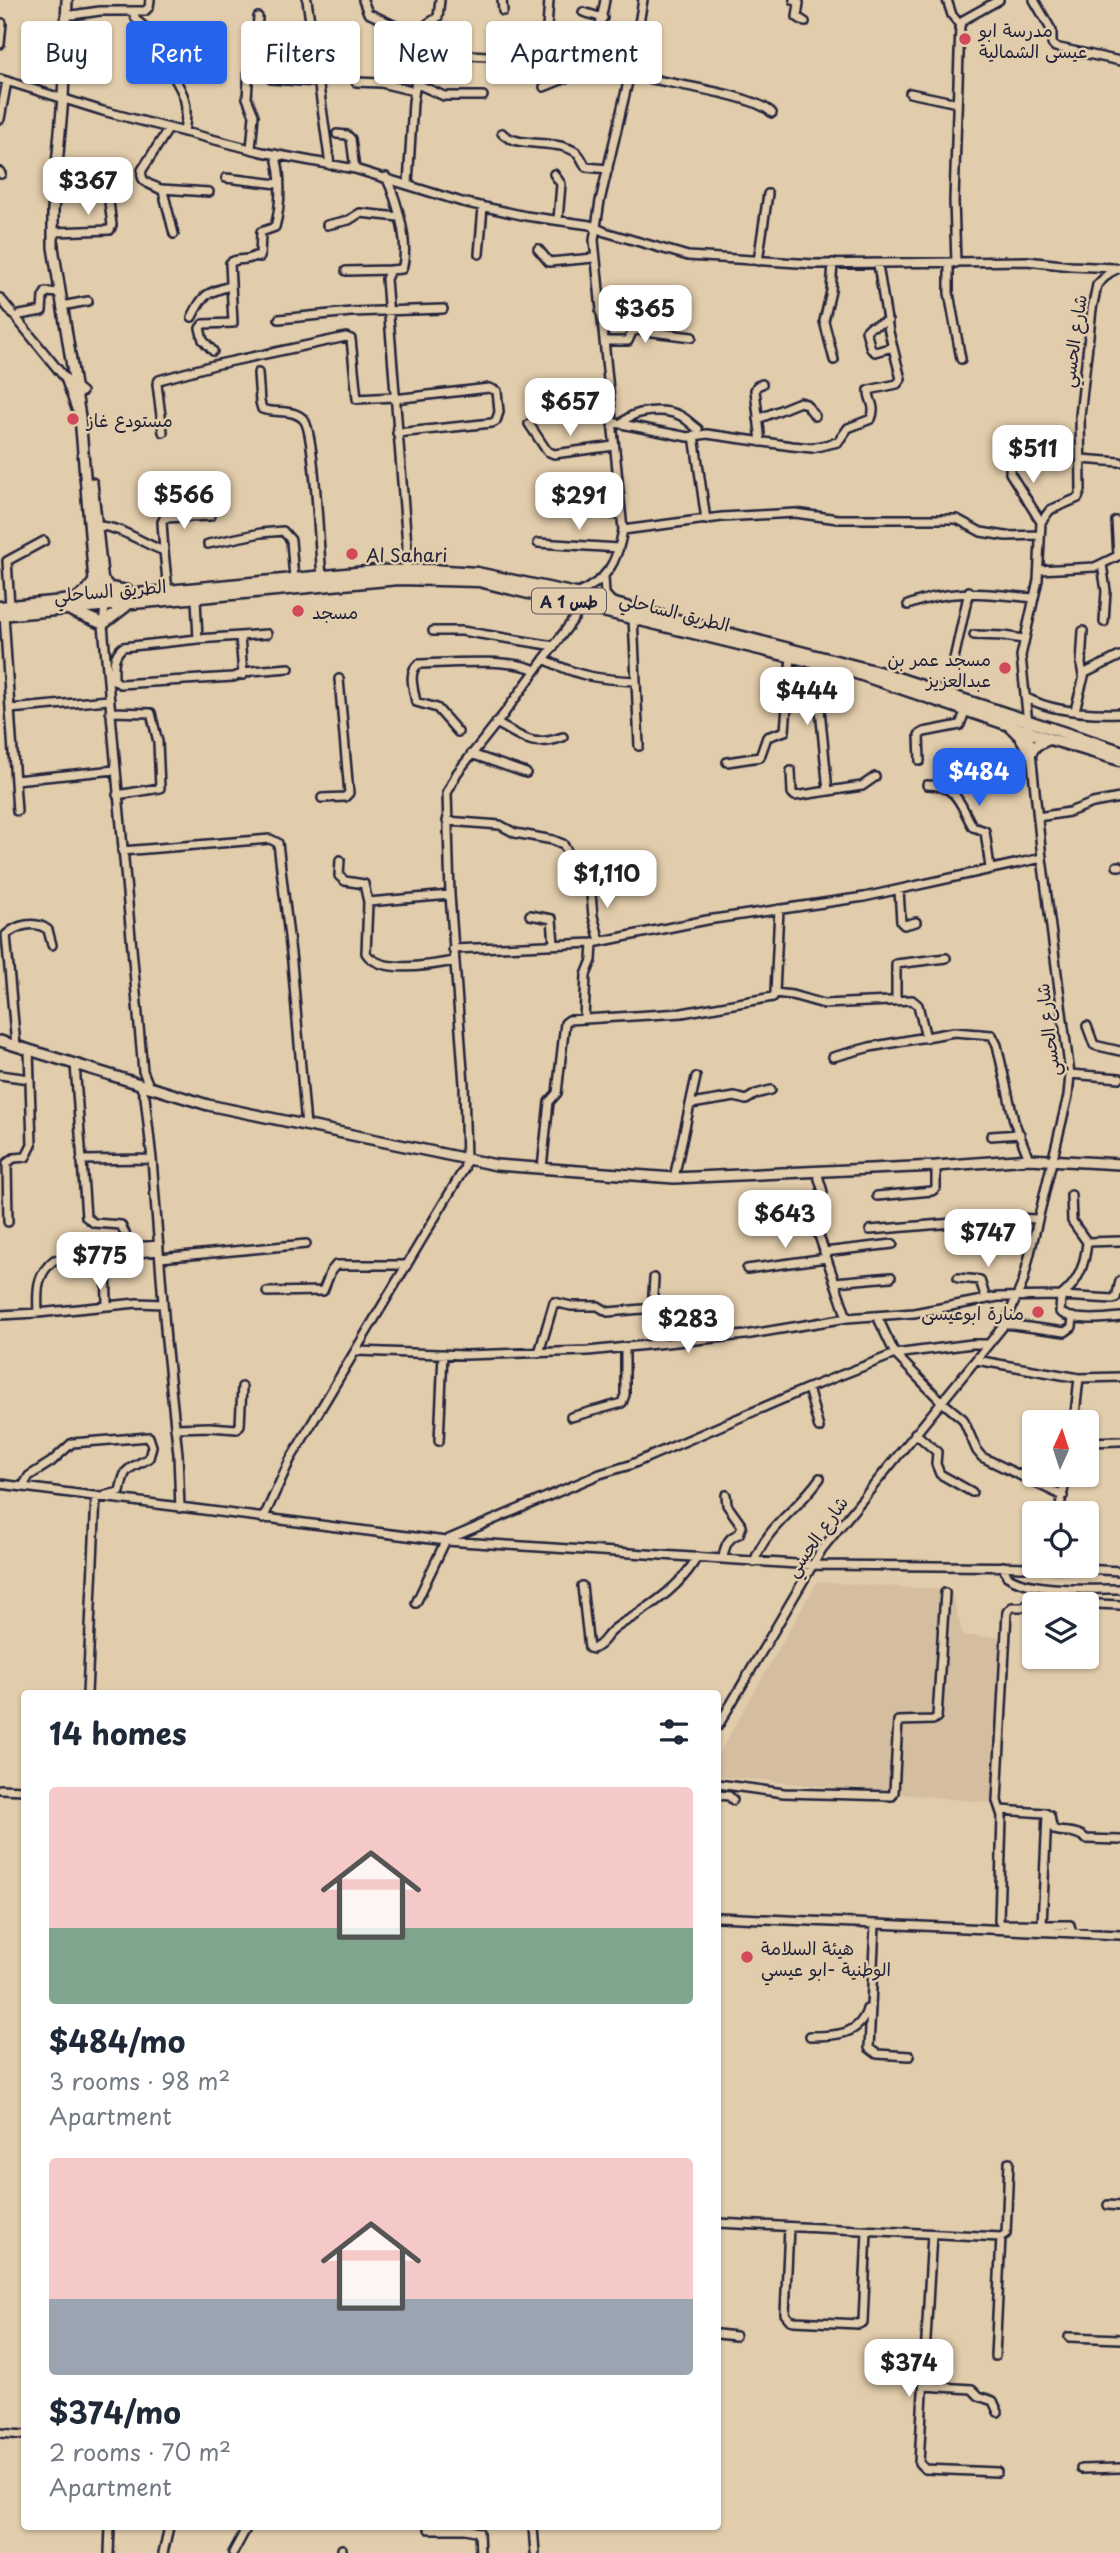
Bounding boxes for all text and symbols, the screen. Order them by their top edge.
place label: مدرسة ابو عيسى الشمالية [977,16,1087,64]
chip: Buy [21,21,112,84]
chip: Rent [126,21,227,84]
chip: Filters [241,21,360,84]
chip: New [374,21,472,84]
chip: Apartment [486,21,662,84]
marker: مدرسة ابو عيسى الشمالية [957,31,973,47]
pin: $367 [47,158,129,217]
text: $367 [59,162,117,197]
pin: $365 [604,286,686,345]
text: $365 [615,290,675,325]
street label: شارع الحسي [1053,293,1097,390]
pin: $657 [529,378,611,438]
text: $657 [541,383,599,418]
place label: مستودع غاز [85,406,173,433]
marker: مستودع غاز [65,411,81,427]
pin: $511 [992,426,1074,485]
text: $511 [1008,430,1058,465]
pin: $566 [143,472,225,531]
pin: $291 [538,472,620,532]
text: $566 [154,476,214,511]
text: $291 [551,477,607,512]
place label: Al Sahari [366,541,447,568]
marker: Al Sahari [344,546,360,562]
street label: الطريق الساحلي [53,572,168,612]
street label: الطريق الساحلي [616,584,733,642]
road number: A 1 طس [532,588,606,614]
place label: مسجد [312,598,358,625]
marker: مسجد [290,603,306,619]
place label: مسجد عمر بن عبدالعزيز [887,645,991,693]
marker: مسجد عمر بن عبدالعزيز [997,660,1013,676]
pin: $444 [766,668,848,727]
text: $444 [776,672,838,707]
pin: $484 [938,748,1020,808]
text: $484 [949,753,1009,788]
pin: $1,110 [550,850,664,910]
text: $1,110 [574,855,640,890]
street label: شارع الحسي [1028,982,1070,1078]
pin: $643 [744,1190,826,1250]
text: $643 [754,1195,816,1230]
pin: $747 [947,1210,1029,1269]
text: $747 [960,1214,1016,1249]
pin: $775 [59,1232,141,1292]
text: $775 [73,1237,127,1272]
pin: $283 [647,1296,729,1355]
place label: منارة ابوعيسى [921,1299,1024,1326]
text: $283 [658,1300,718,1335]
marker: منارة ابوعيسى [1030,1304,1046,1320]
north arrow [1022,1410,1099,1488]
map controls [1022,1410,1099,1669]
street label: شارع الحسي [778,1490,857,1584]
button: locate [1022,1501,1099,1578]
button: layers [1022,1592,1099,1669]
text: 14 homes [49,1710,187,1755]
icon: filters [655,1713,693,1751]
icon: home [308,1832,434,1958]
place label: هيئة السلامة الوطنية -ابو عيسي [761,1934,891,1986]
marker: هيئة السلامة الوطنية -ابو عيسي [739,1949,755,1965]
text: $484/mo [49,2018,185,2063]
text: 3 rooms · 98 m² [49,2063,230,2098]
text: Apartment [49,2098,172,2133]
icon: home [308,2203,434,2329]
pin: $374 [868,2340,950,2399]
text: $374 [880,2344,938,2379]
text: $374/mo [49,2389,181,2434]
text: 2 rooms · 70 m² [49,2434,231,2469]
text: Apartment [49,2469,172,2504]

